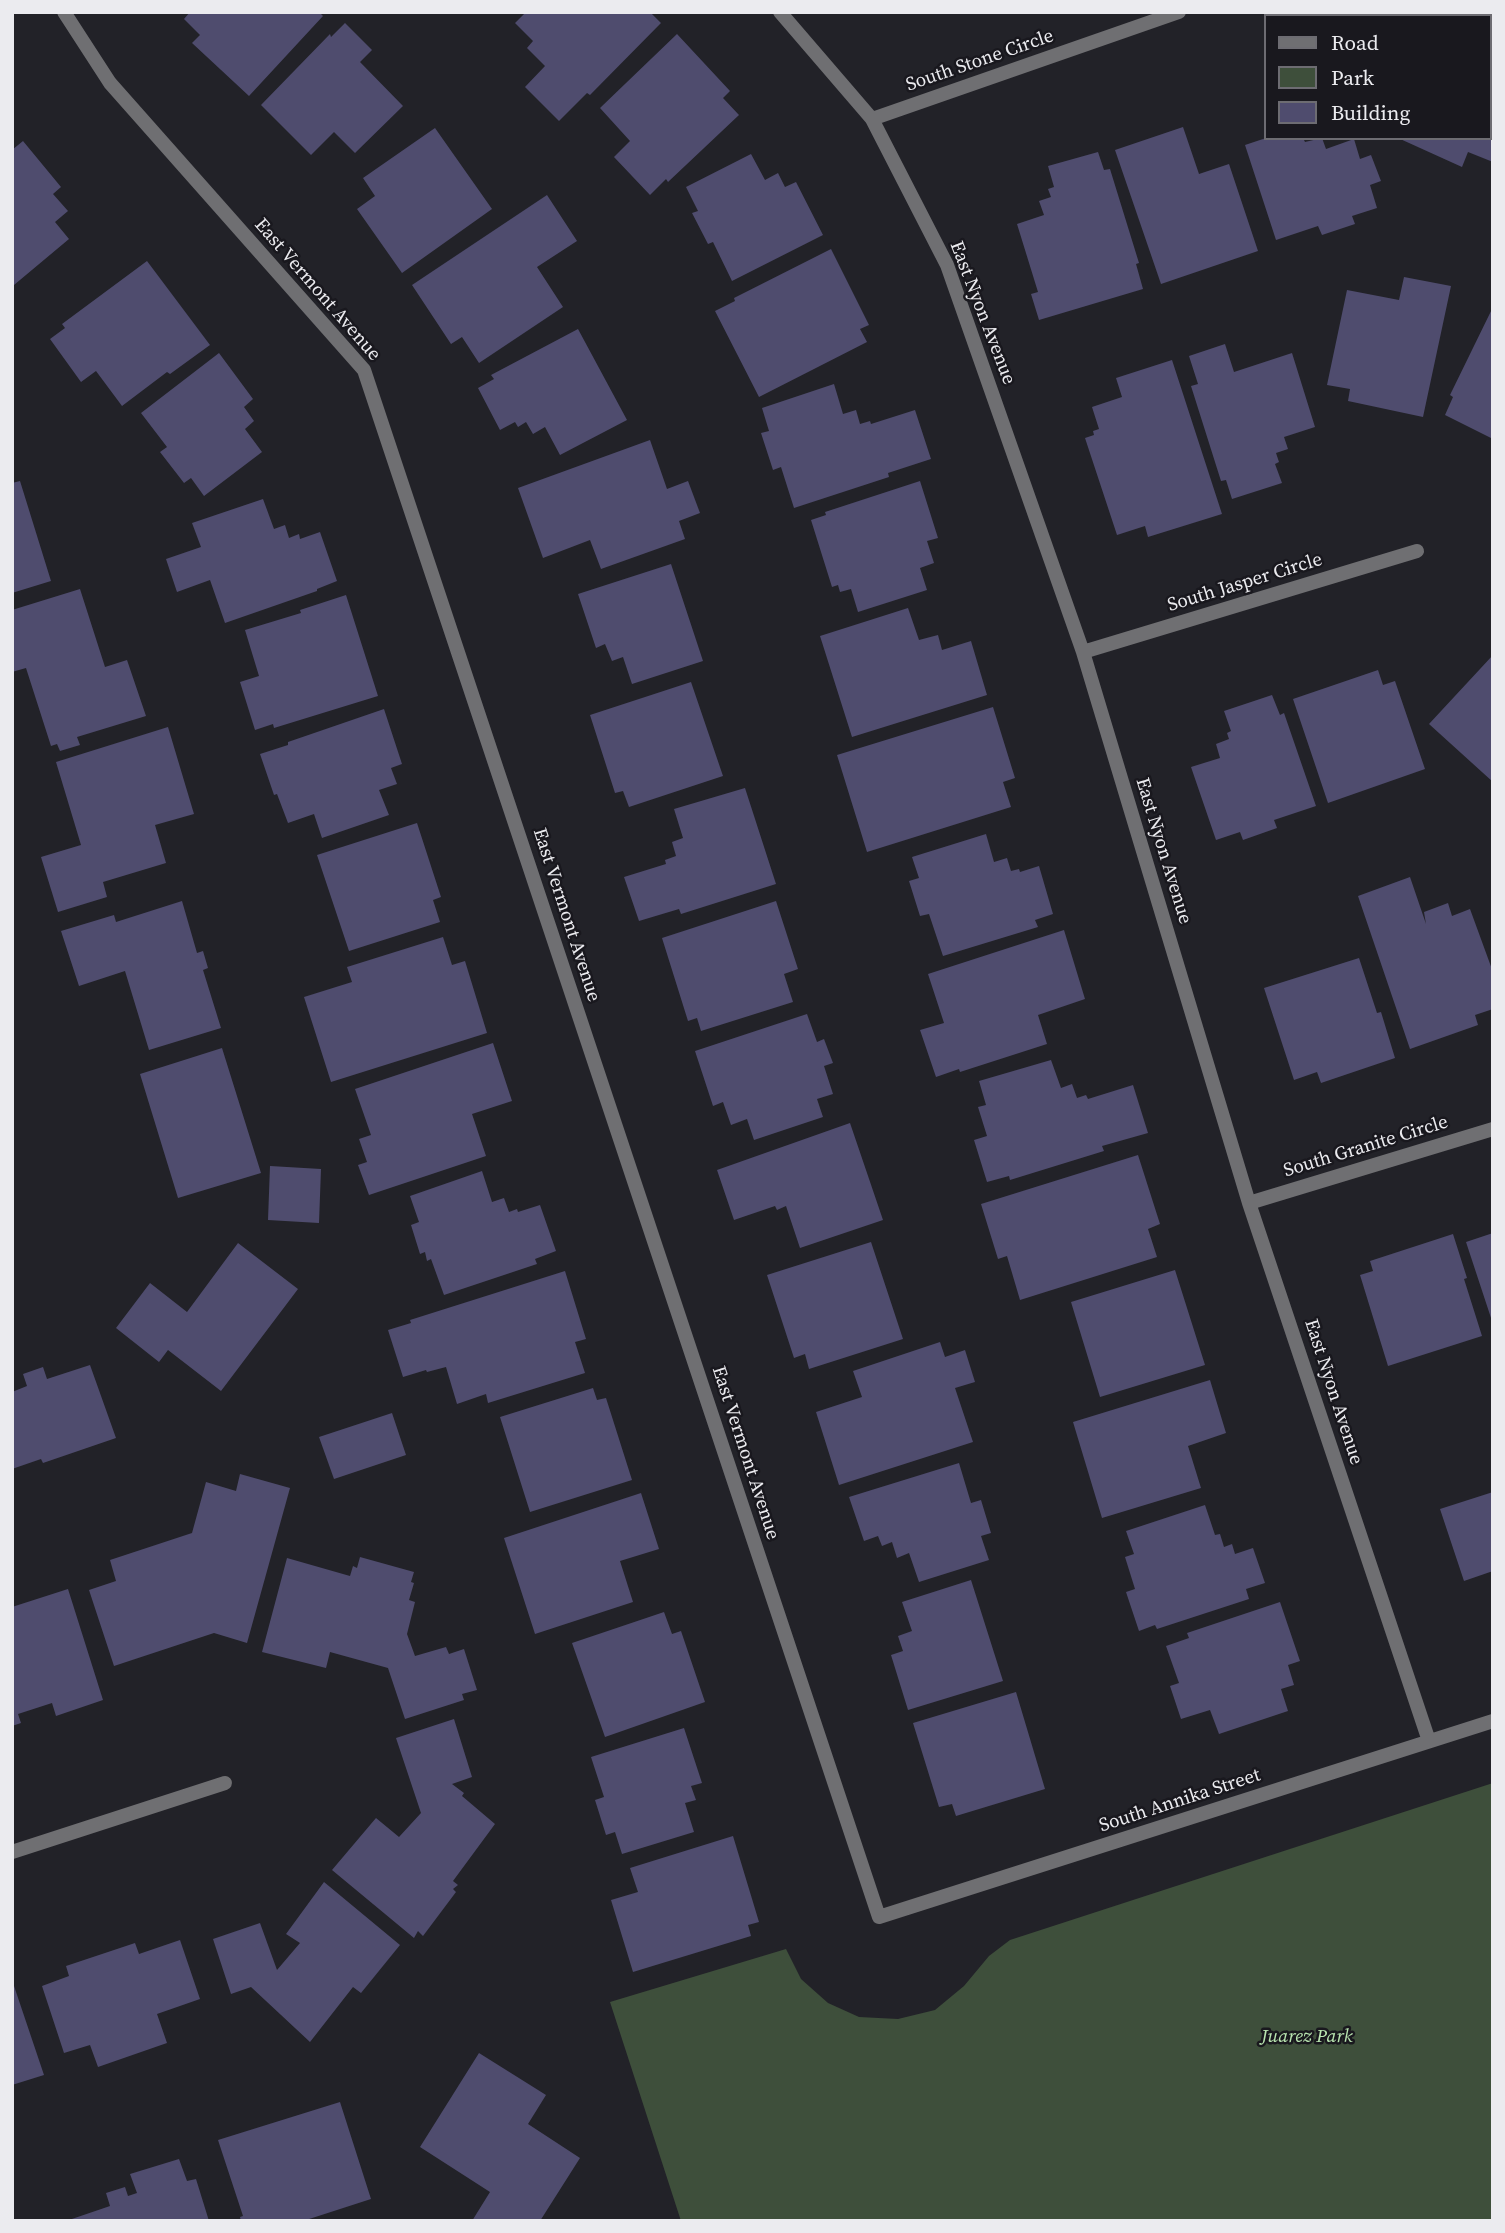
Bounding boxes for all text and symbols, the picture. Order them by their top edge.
legend [1264,14,1491,140]
street label: South Stone Circle [903,25,1057,97]
text: Road [1331,28,1379,57]
text: Park [1331,63,1374,92]
text: Building [1331,98,1410,127]
street label: East Vermont Avenue [249,214,385,366]
street label: East Nyon Avenue [944,238,1020,388]
street label: South Jasper Circle [1165,549,1325,617]
street label: East Nyon Avenue [1130,775,1196,927]
street label: East Vermont Avenue [527,825,605,1005]
street label: South Granite Circle [1281,1111,1451,1183]
street label: East Nyon Avenue [1299,1316,1367,1468]
street label: East Vermont Avenue [706,1363,784,1543]
street label: South Annika Street [1097,1764,1263,1838]
park label: Juarez Park [1261,2026,1353,2048]

